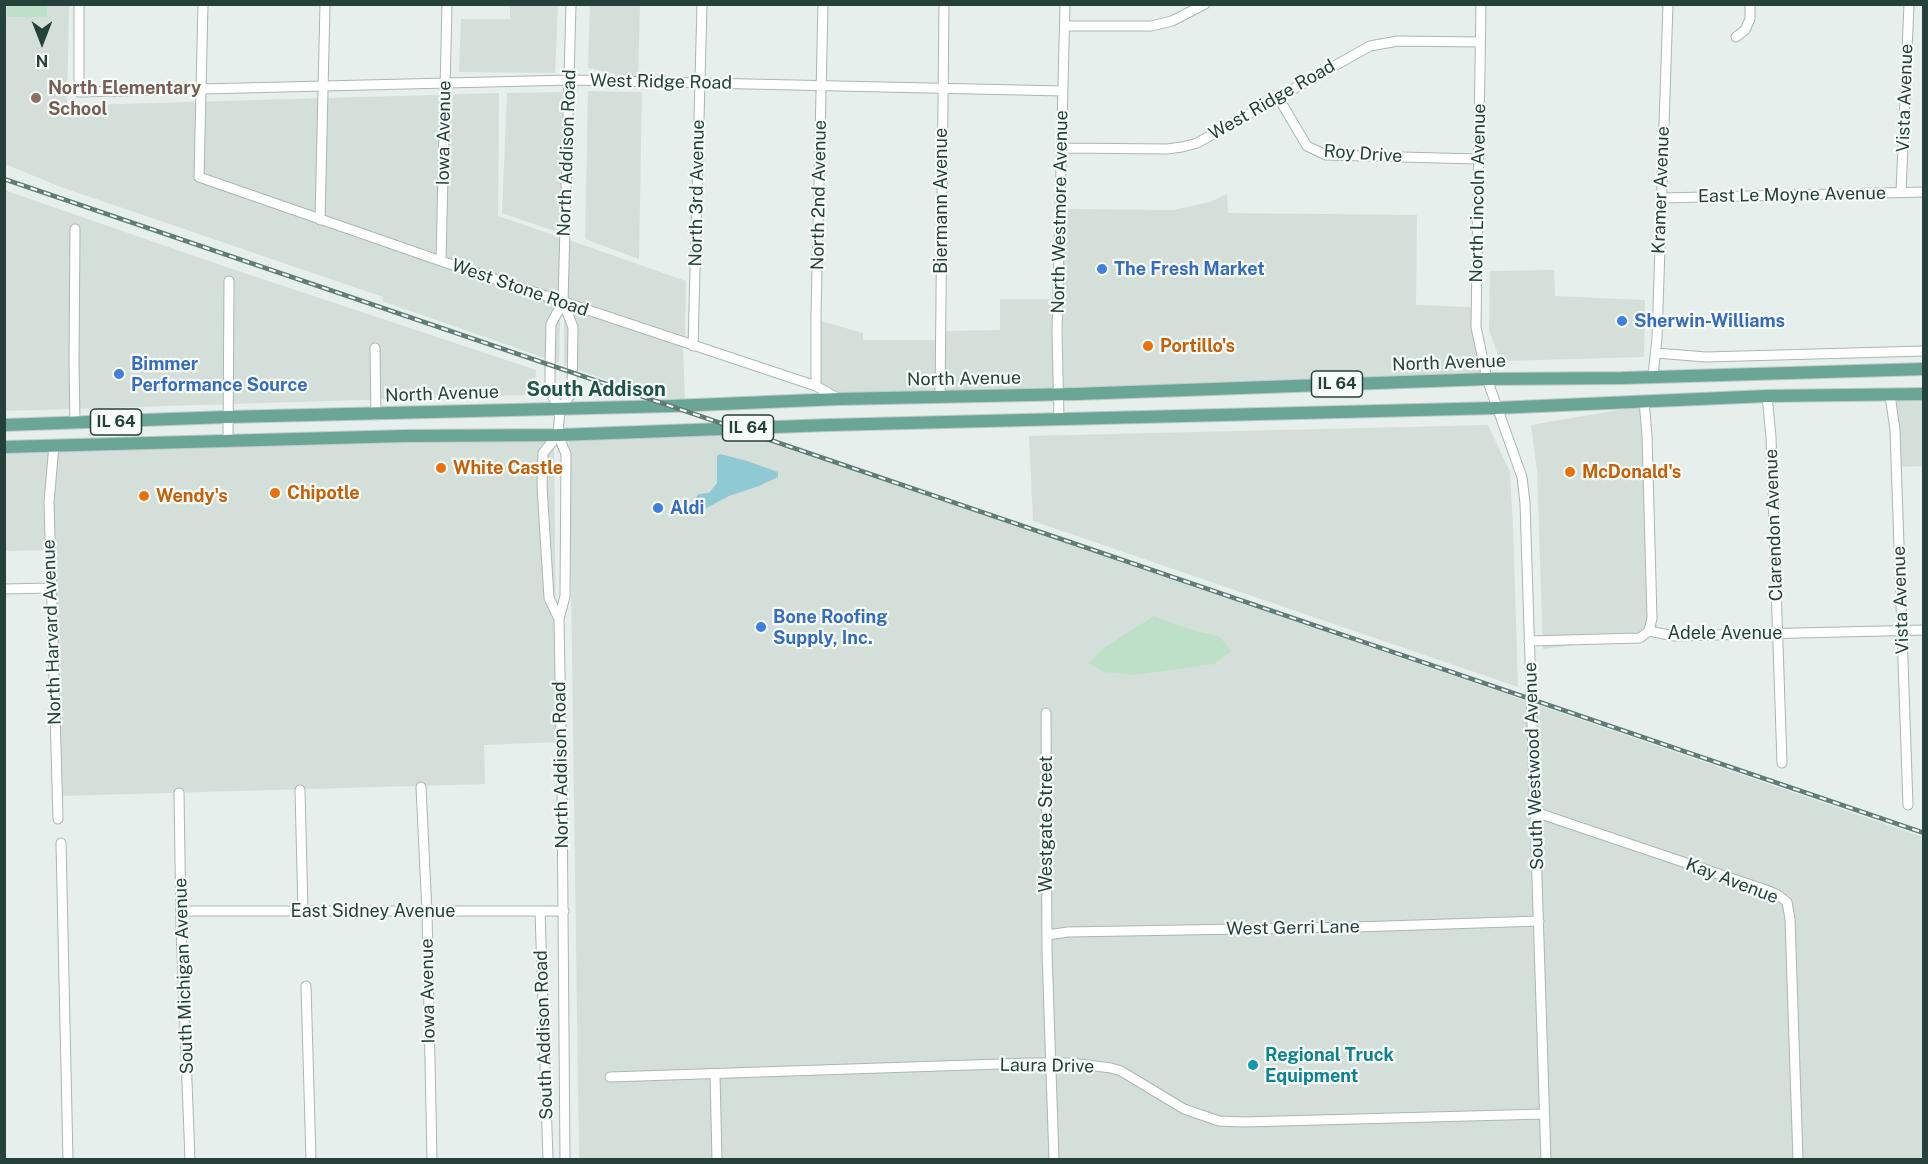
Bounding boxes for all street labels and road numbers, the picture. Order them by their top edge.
street label: Vista Avenue [1892,43,1918,153]
street label: West Ridge Road [1205,55,1339,145]
street label: North Addison Road [553,69,581,237]
street label: West Ridge Road [590,70,732,94]
street label: Iowa Avenue [432,80,456,186]
street label: North Lincoln Avenue [1466,103,1490,283]
street label: North Westmore Avenue [1047,110,1073,314]
street label: North 3rd Avenue [685,119,709,267]
street label: North 2nd Avenue [807,120,831,270]
street label: Kramer Avenue [1648,126,1674,254]
street label: Biermann Avenue [930,128,952,274]
street label: Roy Drive [1323,140,1403,168]
street label: East Le Moyne Avenue [1698,183,1886,207]
street label: West Stone Road [449,255,591,321]
street label: North Avenue [1392,350,1506,376]
street label: North Avenue [907,367,1021,391]
road number: IL 64 [1312,371,1362,397]
street label: North Avenue [385,381,499,407]
road number: IL 64 [90,409,142,435]
road number: IL 64 [722,415,774,441]
street label: Clarendon Avenue [1761,448,1787,602]
street label: North Harvard Avenue [38,539,66,725]
street label: Vista Avenue [1888,545,1914,655]
street label: Adele Avenue [1668,622,1782,644]
street label: South Westwood Avenue [1520,662,1548,870]
street label: North Addison Road [549,681,573,849]
street label: Westgate Street [1035,755,1057,893]
street label: Kay Avenue [1683,853,1781,909]
street label: South Michigan Avenue [170,877,198,1075]
street label: East Sidney Avenue [291,900,455,922]
street label: West Gerri Lane [1226,916,1360,940]
street label: Iowa Avenue [416,938,440,1044]
street label: South Addison Road [530,950,558,1120]
street label: Laura Drive [999,1054,1095,1078]

